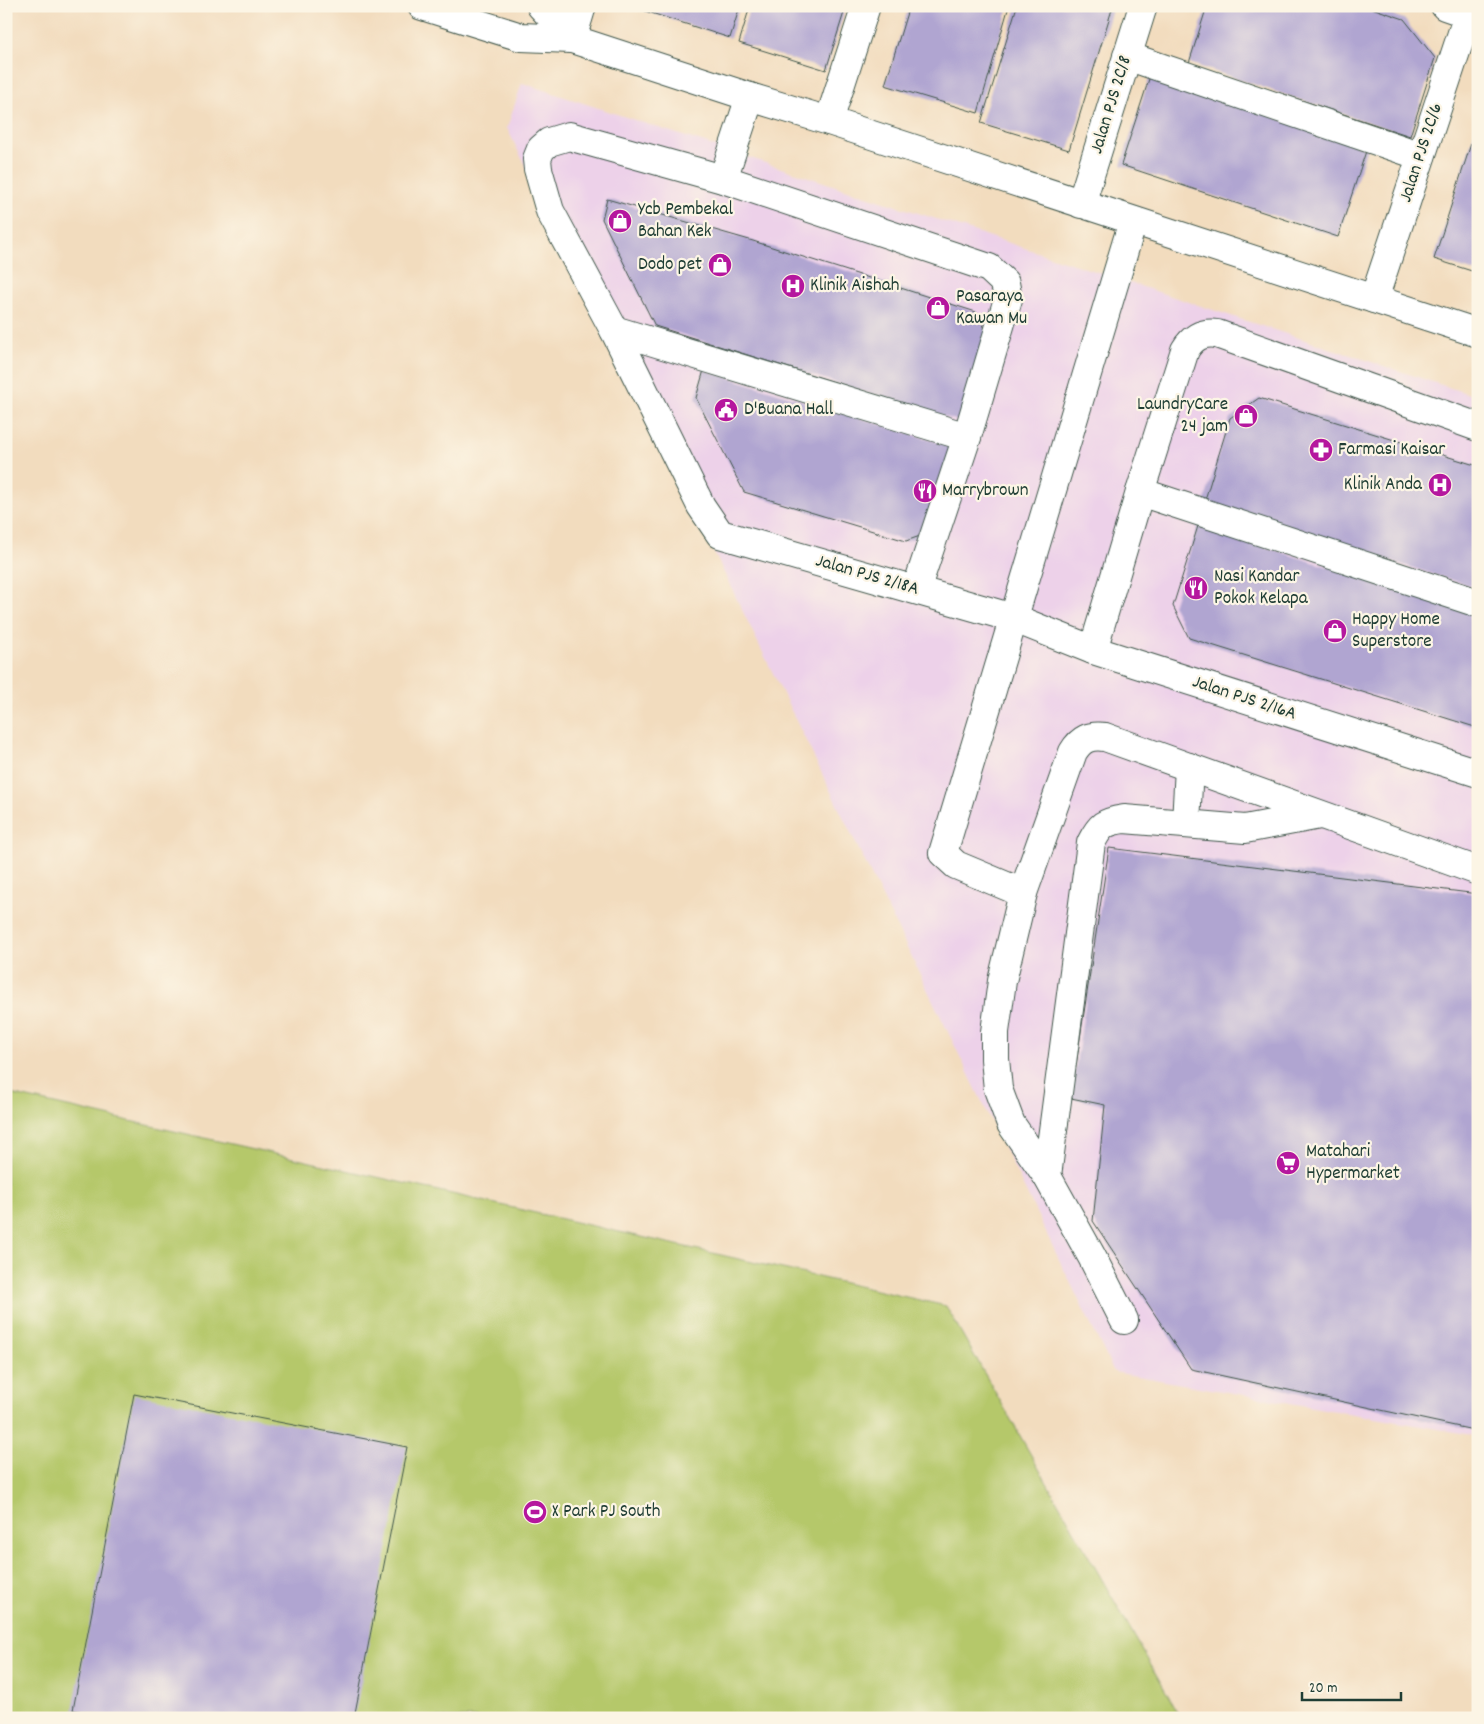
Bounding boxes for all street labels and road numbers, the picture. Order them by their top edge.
street label: Jalan PJS 2C/8 [1084,53,1140,157]
street label: Jalan PJS 2C/6 [1393,100,1451,206]
street label: Jalan PJS 2/18A [812,548,922,604]
street label: Jalan PJS 2/16A [1188,669,1300,729]

